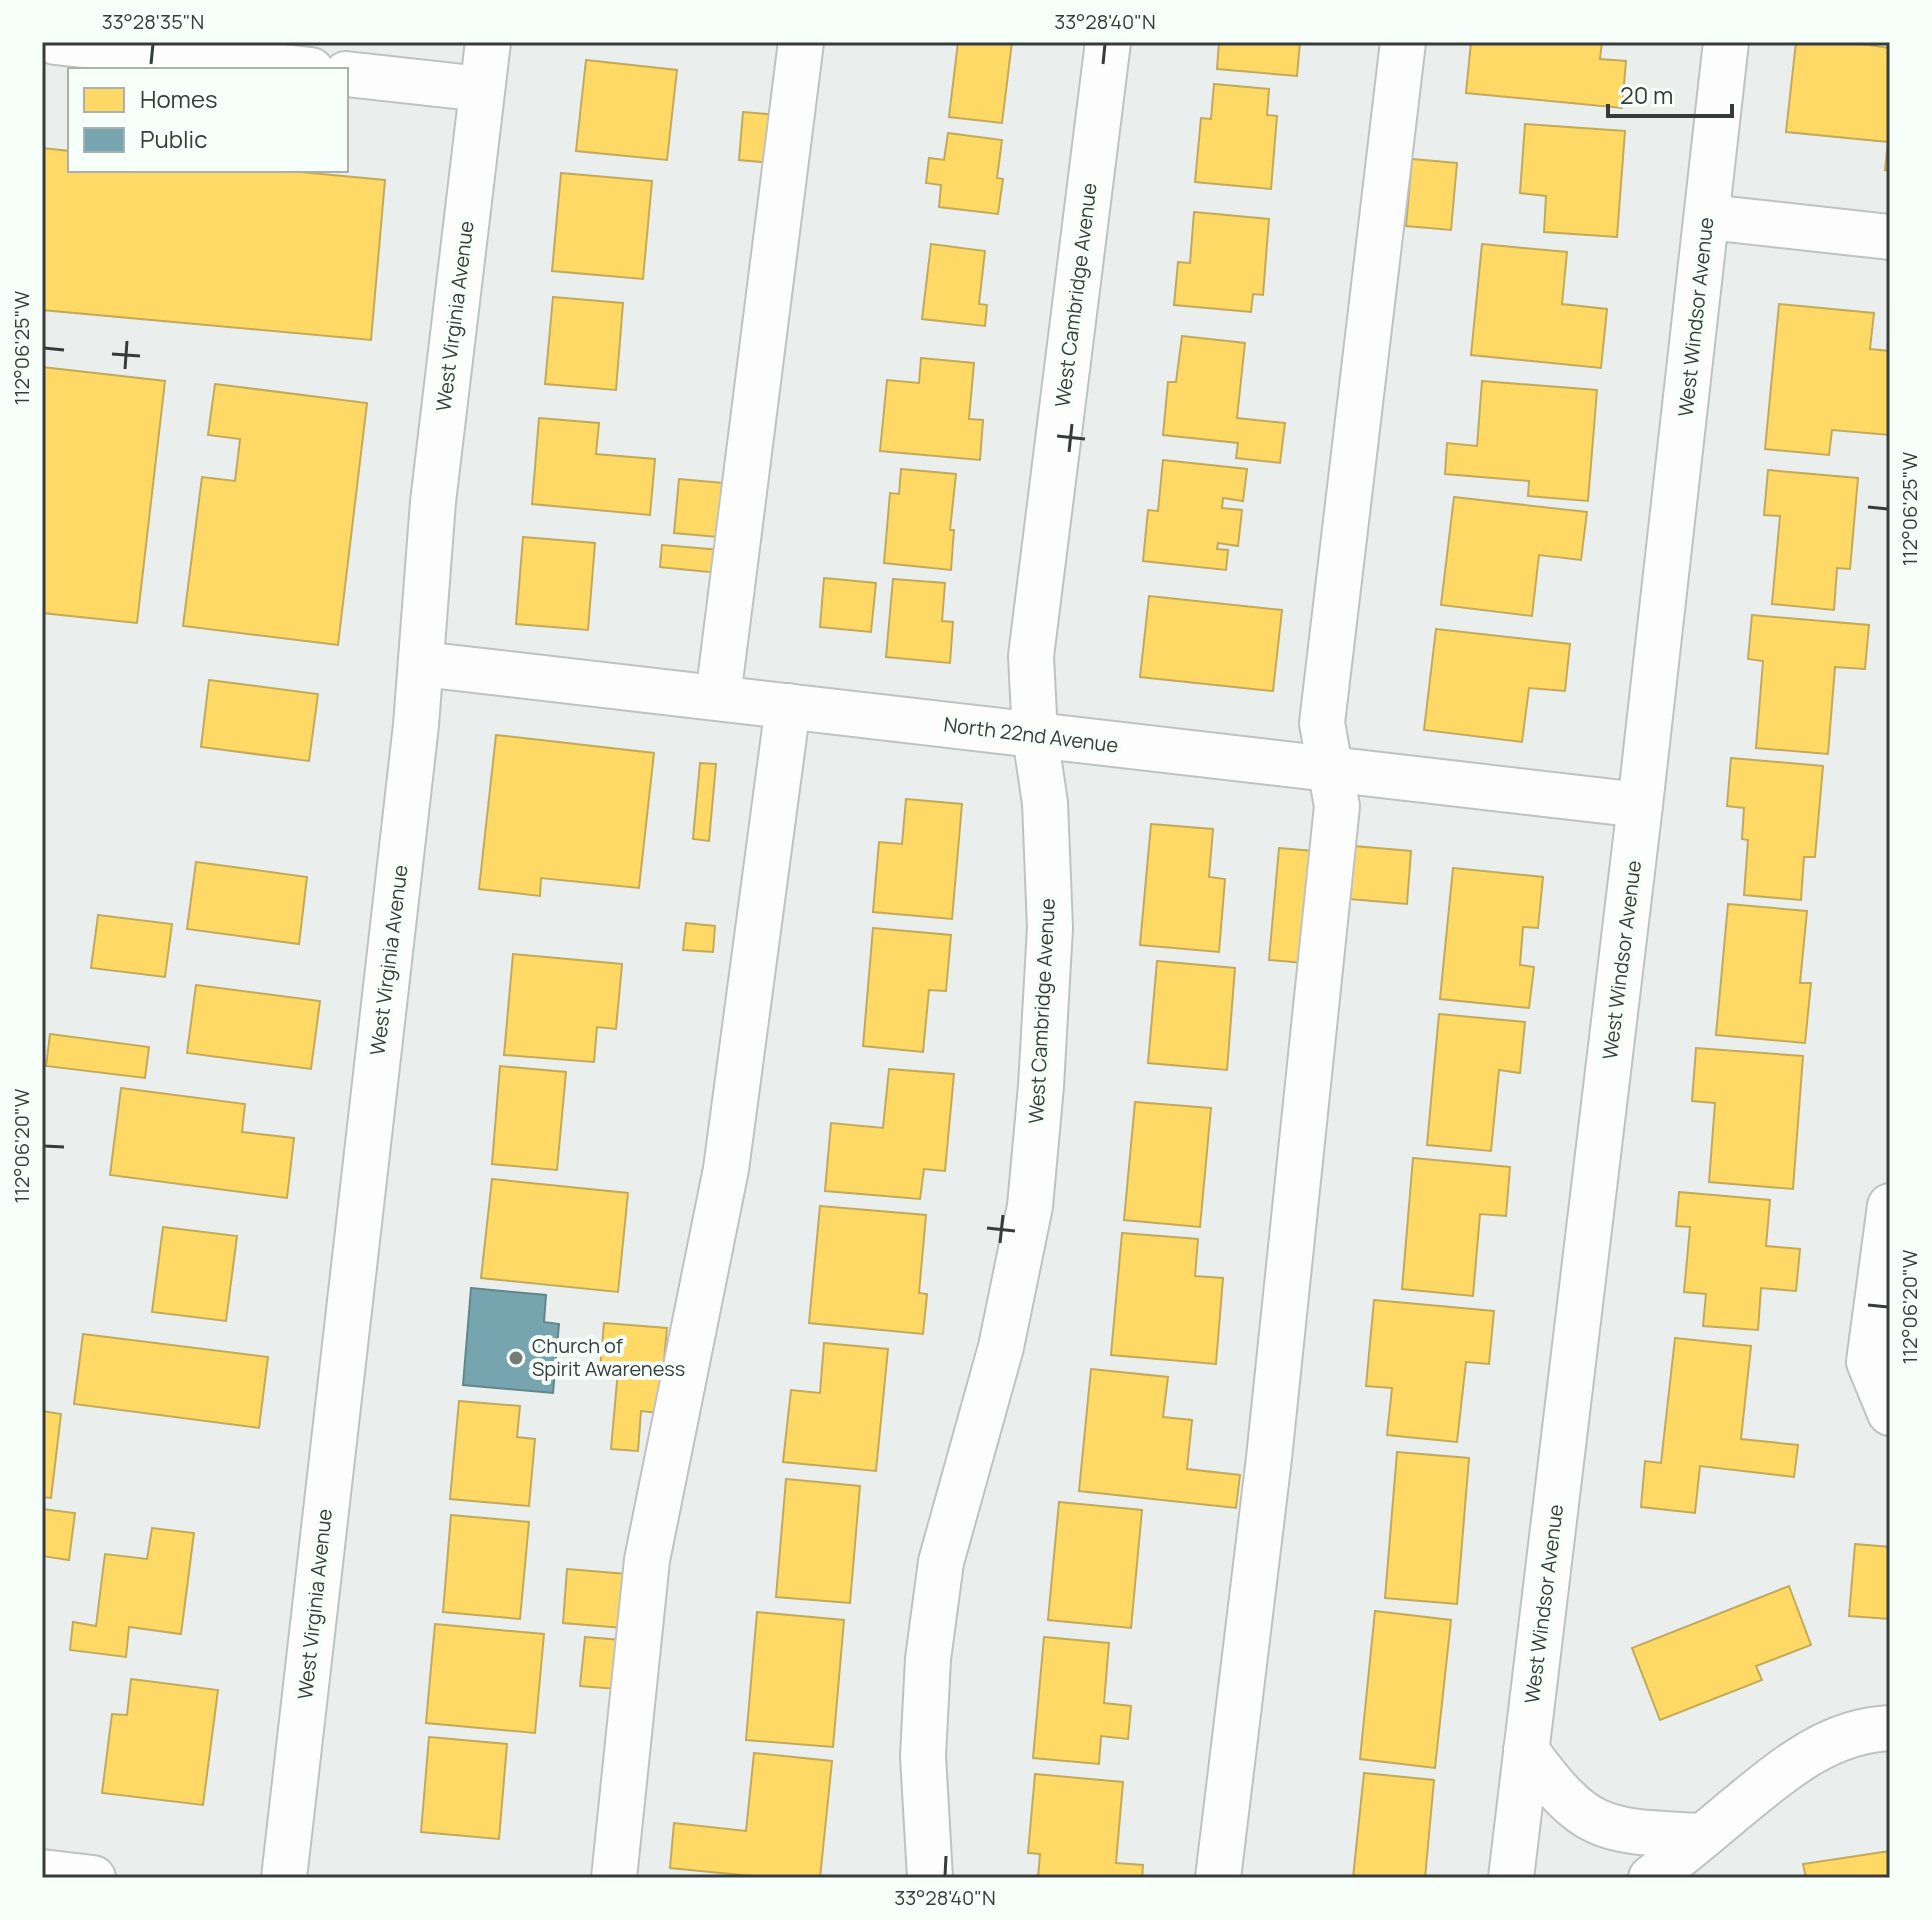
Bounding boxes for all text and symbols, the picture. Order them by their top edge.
text: 33°28'35"N [102,8,204,35]
text: 33°28'40"N [1054,8,1156,35]
legend [68,68,348,172]
scale bar [1608,68,1732,118]
text: 20 m [1620,78,1673,111]
text: Homes [140,82,218,115]
text: Public [140,122,207,155]
street label: West Cambridge Avenue [1048,181,1103,409]
street label: West Windsor Avenue [1672,216,1719,418]
street label: West Virginia Avenue [429,219,480,413]
text: 112°06'25"W [8,291,35,405]
text: 112°06'25"W [1896,452,1923,566]
street label: North 22nd Avenue [942,710,1120,759]
street label: West Windsor Avenue [1596,859,1647,1061]
street label: West Virginia Avenue [363,863,414,1057]
street label: West Cambridge Avenue [1022,898,1061,1124]
text: 112°06'20"W [8,1088,35,1204]
text: 112°06'20"W [1896,1249,1923,1365]
place label: Church of Spirit Awareness [532,1332,685,1382]
marker: Church of Spirit Awareness [507,1349,525,1367]
street label: West Windsor Avenue [1518,1503,1569,1705]
street label: West Virginia Avenue [291,1507,338,1701]
text: 33°28'40"N [894,1884,996,1911]

